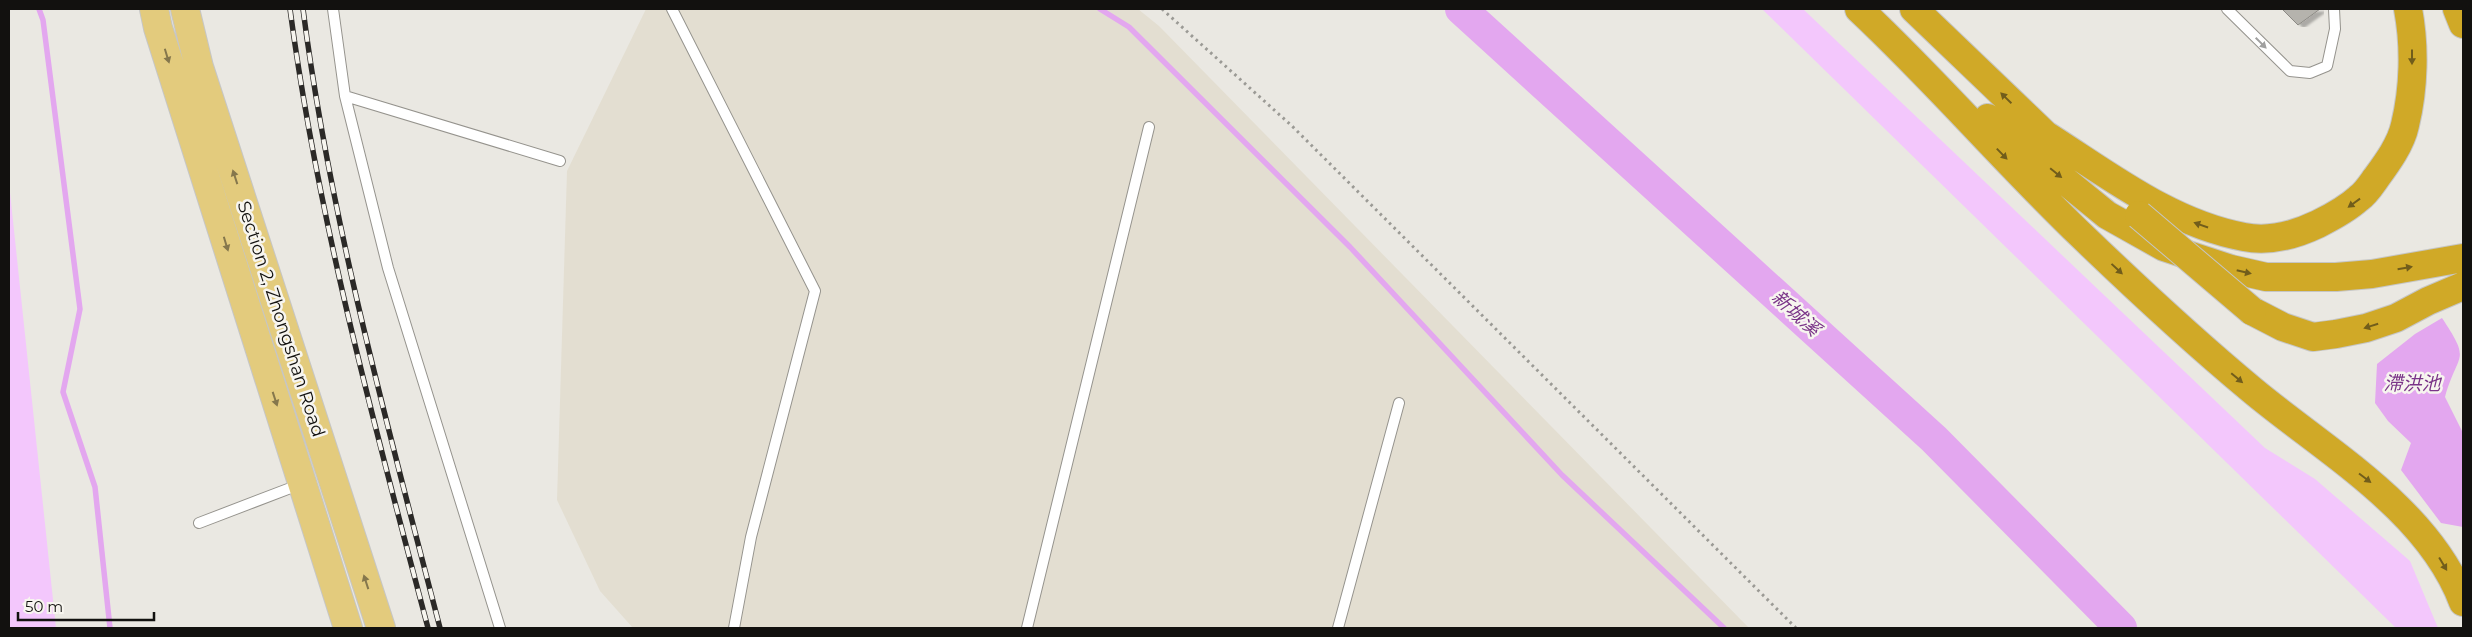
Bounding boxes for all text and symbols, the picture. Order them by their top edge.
one-way arrow [2255,37,2267,49]
one-way arrow [164,48,171,63]
one-way arrow [2408,50,2416,66]
one-way arrow [2000,92,2012,104]
one-way arrow [1996,148,2008,160]
one-way arrow [2049,168,2062,179]
one-way arrow [231,170,239,185]
one-way arrow [2348,197,2361,208]
street label: Section 2, Zhongshan Road [232,198,330,440]
one-way arrow [2194,221,2209,228]
one-way arrow [223,237,231,252]
one-way arrow [2111,263,2123,275]
one-way arrow [2397,263,2413,271]
one-way arrow [2236,268,2251,276]
water label: 新城溪 [1767,285,1827,343]
one-way arrow [2363,323,2378,331]
one-way arrow [2231,372,2244,383]
water label: 滯洪池 [2383,372,2442,395]
one-way arrow [272,392,279,407]
one-way arrow [2358,473,2371,484]
one-way arrow [2438,557,2447,570]
one-way arrow [362,574,370,589]
scale bar [18,590,154,622]
text: 50 m [25,597,63,616]

